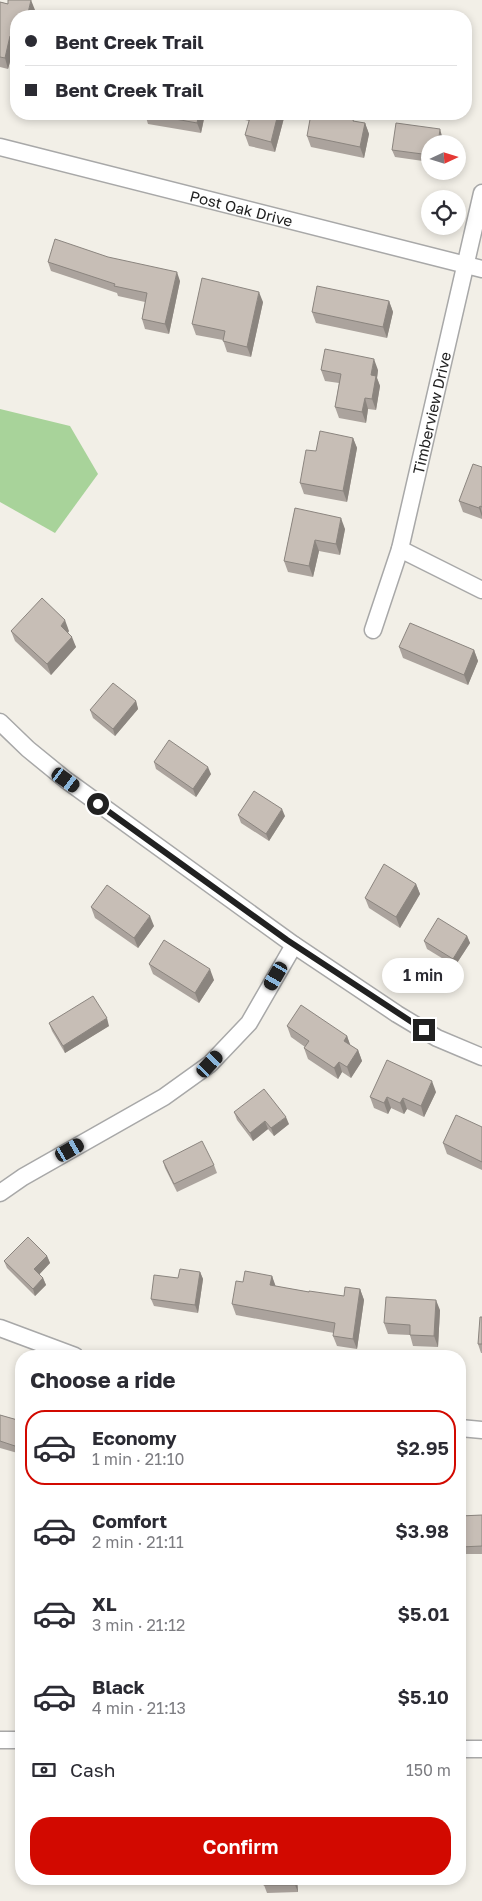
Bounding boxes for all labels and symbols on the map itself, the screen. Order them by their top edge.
north arrow [421,135,466,180]
street label: Post Oak Drive [188,186,295,230]
street label: Timberview Drive [409,350,454,476]
car [49,765,82,795]
route start [87,793,109,815]
callout: 1 min [383,958,465,992]
car [262,959,289,993]
route end [413,1019,435,1041]
car [194,1048,225,1080]
car [53,1136,86,1164]

